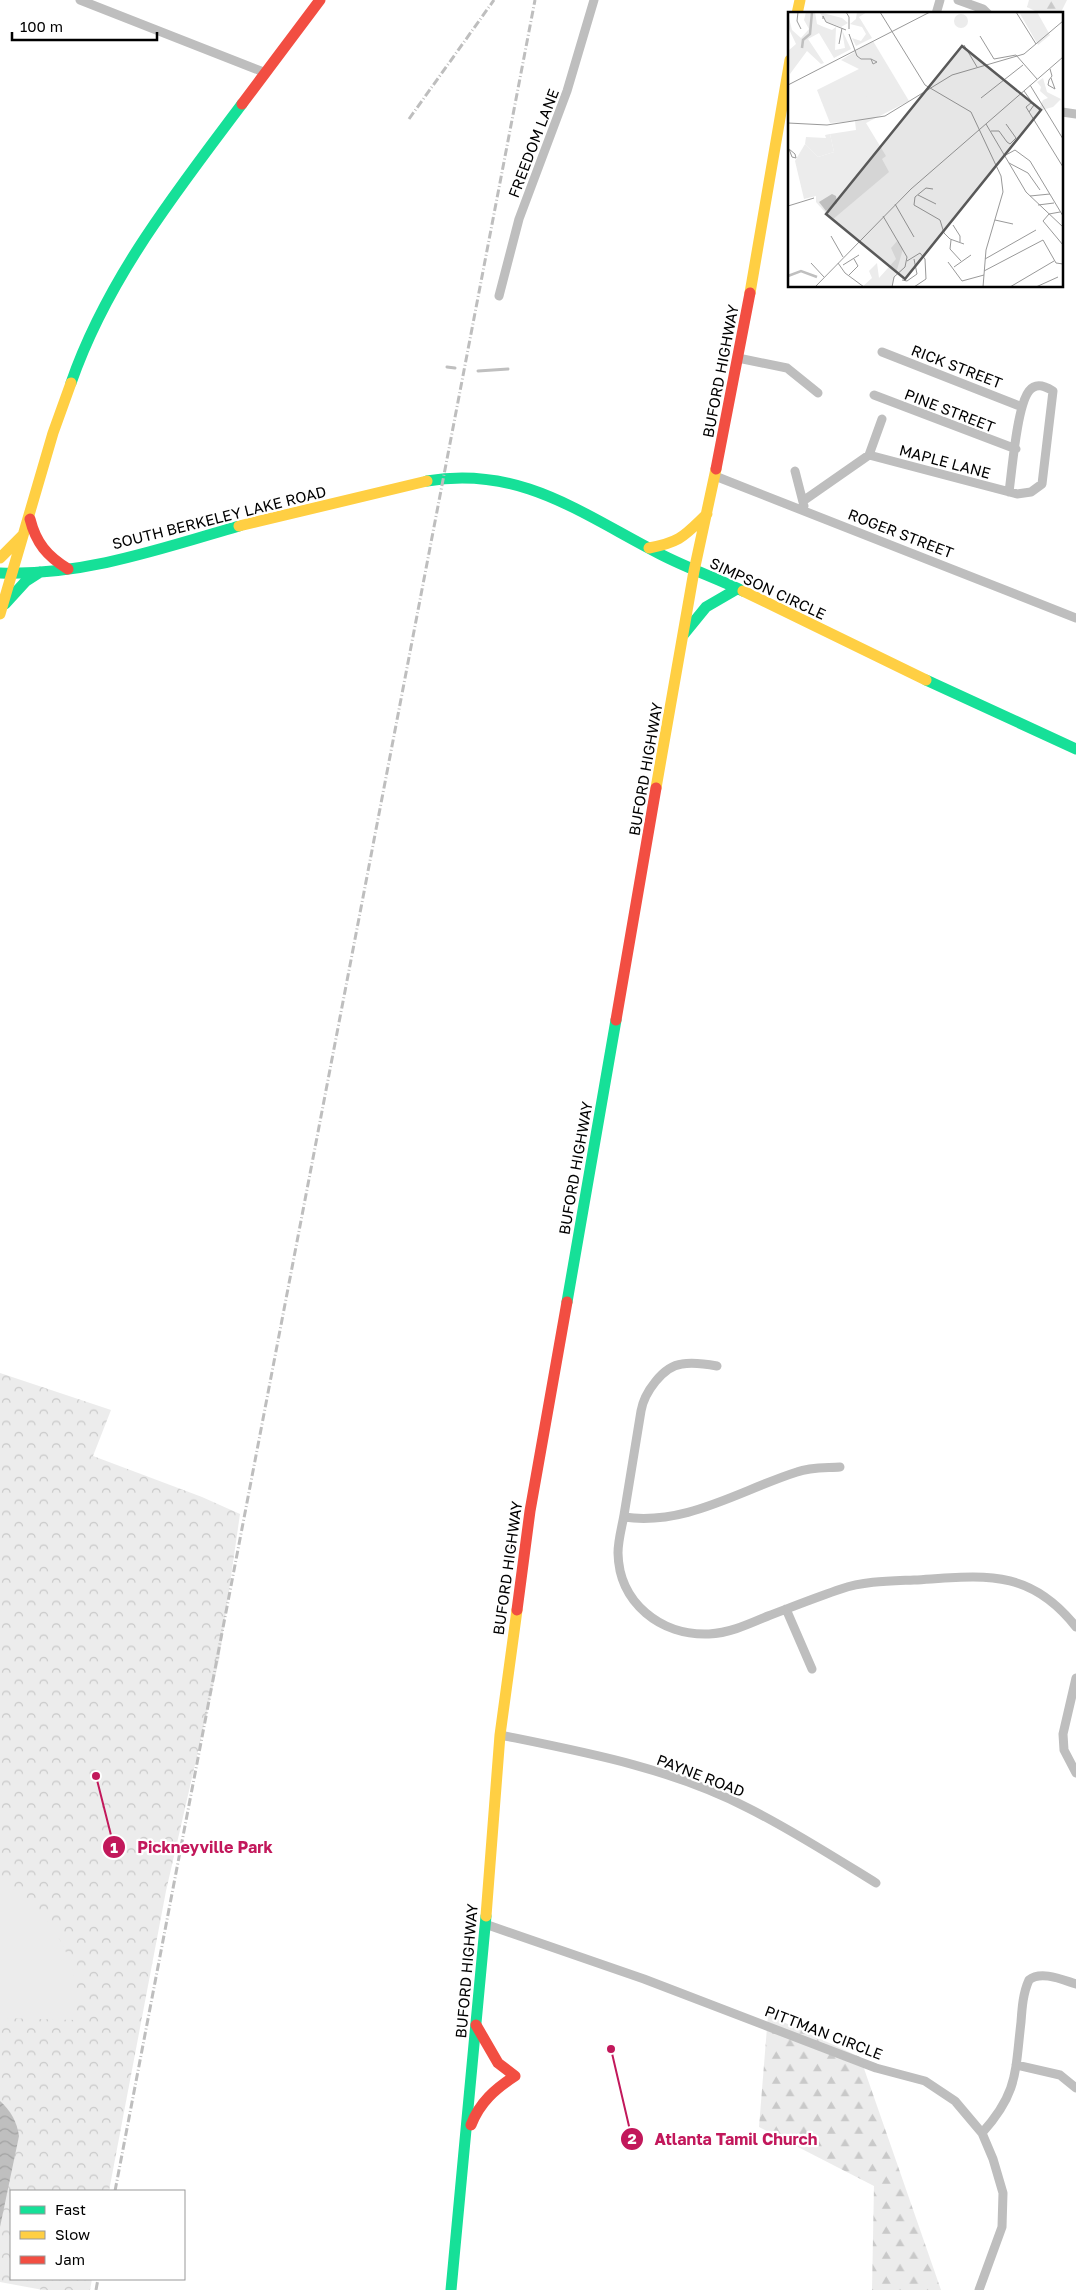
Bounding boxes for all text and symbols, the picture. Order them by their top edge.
scale bar [12,10,158,42]
inset map [788,12,1064,288]
text: 100 m [20,17,63,35]
street label: FREEDOM LANE [504,86,562,200]
street label: BUFORD HIGHWAY [698,303,742,439]
street label: RICK STREET [909,340,1005,392]
street label: PINE STREET [902,384,998,436]
street label: MAPLE LANE [897,440,993,482]
street label: SOUTH BERKELEY LAKE ROAD [110,482,328,552]
street label: ROGER STREET [846,505,956,561]
street label: SIMPSON CIRCLE [707,553,829,623]
street label: BUFORD HIGHWAY [624,701,666,837]
street label: BUFORD HIGHWAY [554,1100,596,1236]
street label: BUFORD HIGHWAY [489,1499,525,1636]
street label: PAYNE ROAD [655,1750,747,1800]
callout: Pickneyville Park [102,1832,282,1863]
text: Pickneyville Park [137,1837,274,1857]
text: 1 [110,1838,118,1856]
street label: BUFORD HIGHWAY [451,1903,481,2039]
street label: PITTMAN CIRCLE [762,2001,886,2063]
callout: Atlanta Tamil Church [619,2123,827,2154]
text: 2 [627,2129,637,2147]
text: Atlanta Tamil Church [655,2129,817,2149]
legend [10,2190,185,2280]
text: Fast [55,2200,86,2218]
text: Slow [55,2225,90,2243]
text: Jam [55,2250,85,2268]

